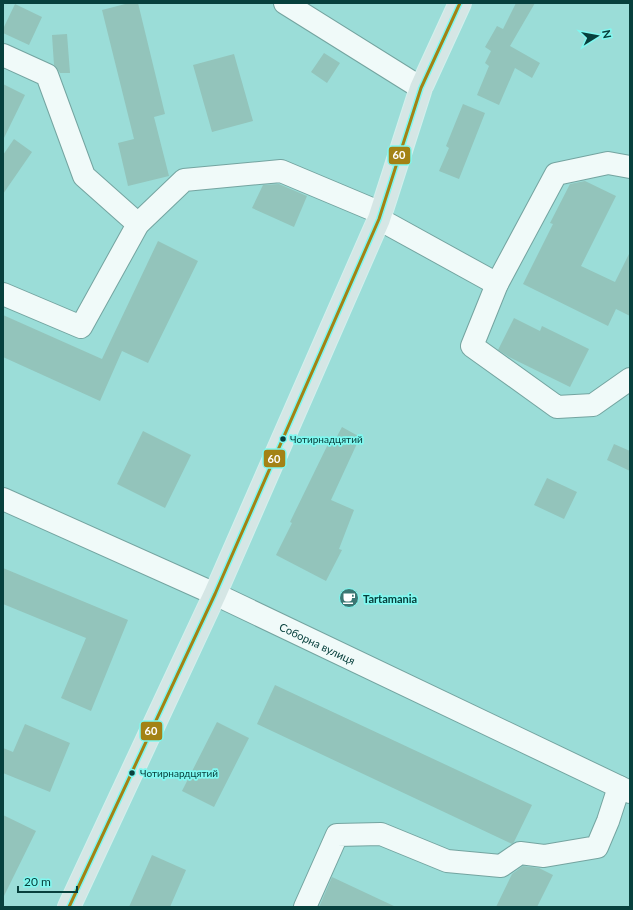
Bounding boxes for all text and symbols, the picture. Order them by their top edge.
north arrow [577,16,617,56]
text: N [600,29,614,39]
line badge: 60 [388,146,411,165]
text: 60 [393,148,406,161]
place label: Чотирнадцятий [290,433,363,445]
marker: Чотирнадцятий [278,434,288,444]
line badge: 60 [263,449,286,468]
text: 60 [268,452,281,465]
cafe icon: Tartamania [338,587,360,609]
place label: Tartamania [363,592,417,605]
street label: Соборна вулиця [278,619,358,667]
line badge: 60 [140,721,163,741]
text: 60 [145,724,158,737]
place label: Чотирнардцятий [140,767,218,779]
marker: Чотирнардцятий [127,768,137,778]
scale bar [18,868,77,894]
text: 20 m [24,874,51,889]

